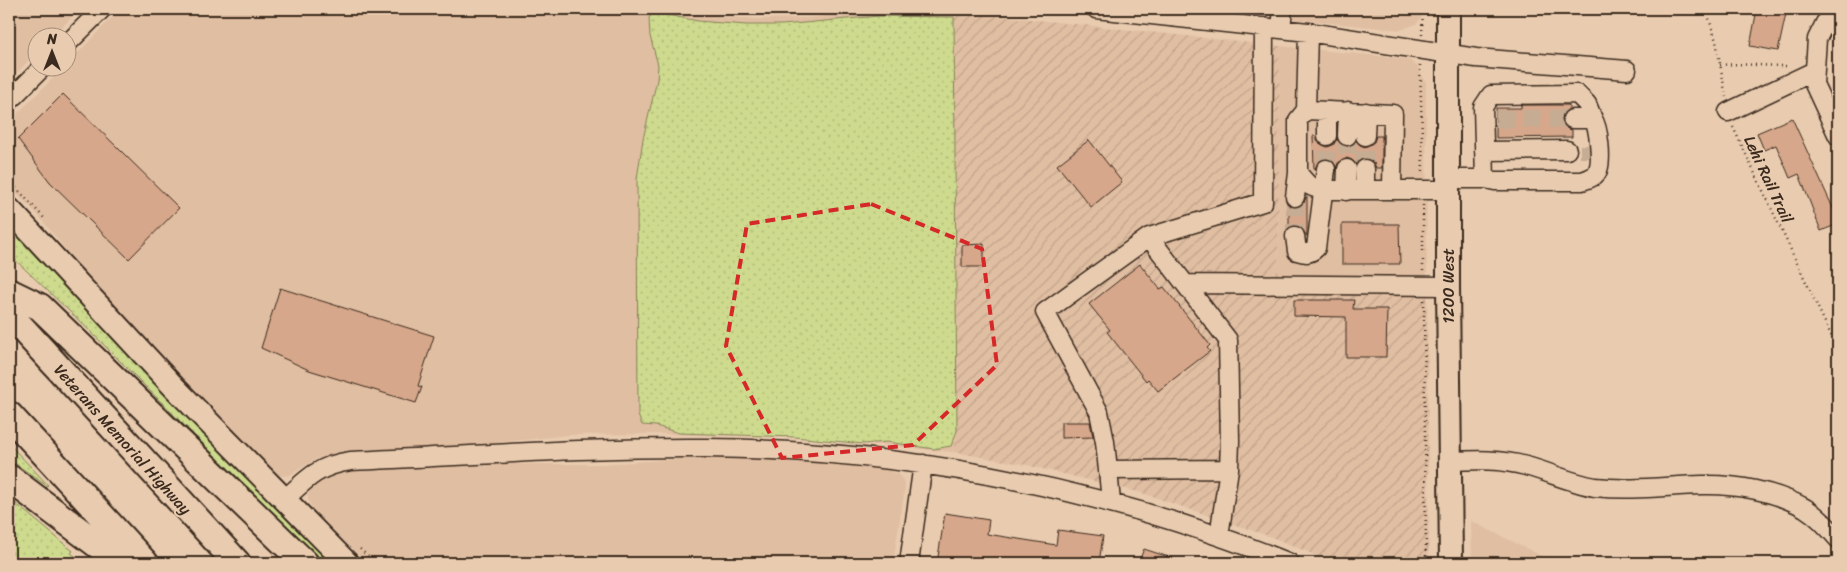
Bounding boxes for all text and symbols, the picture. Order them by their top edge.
text: N [46,27,57,52]
north arrow [28,28,78,78]
street label: Lehi Rail Trail [1736,130,1802,228]
street label: 1200 West [1434,248,1463,324]
street label: Veterans Memorial Highway [46,357,199,522]

